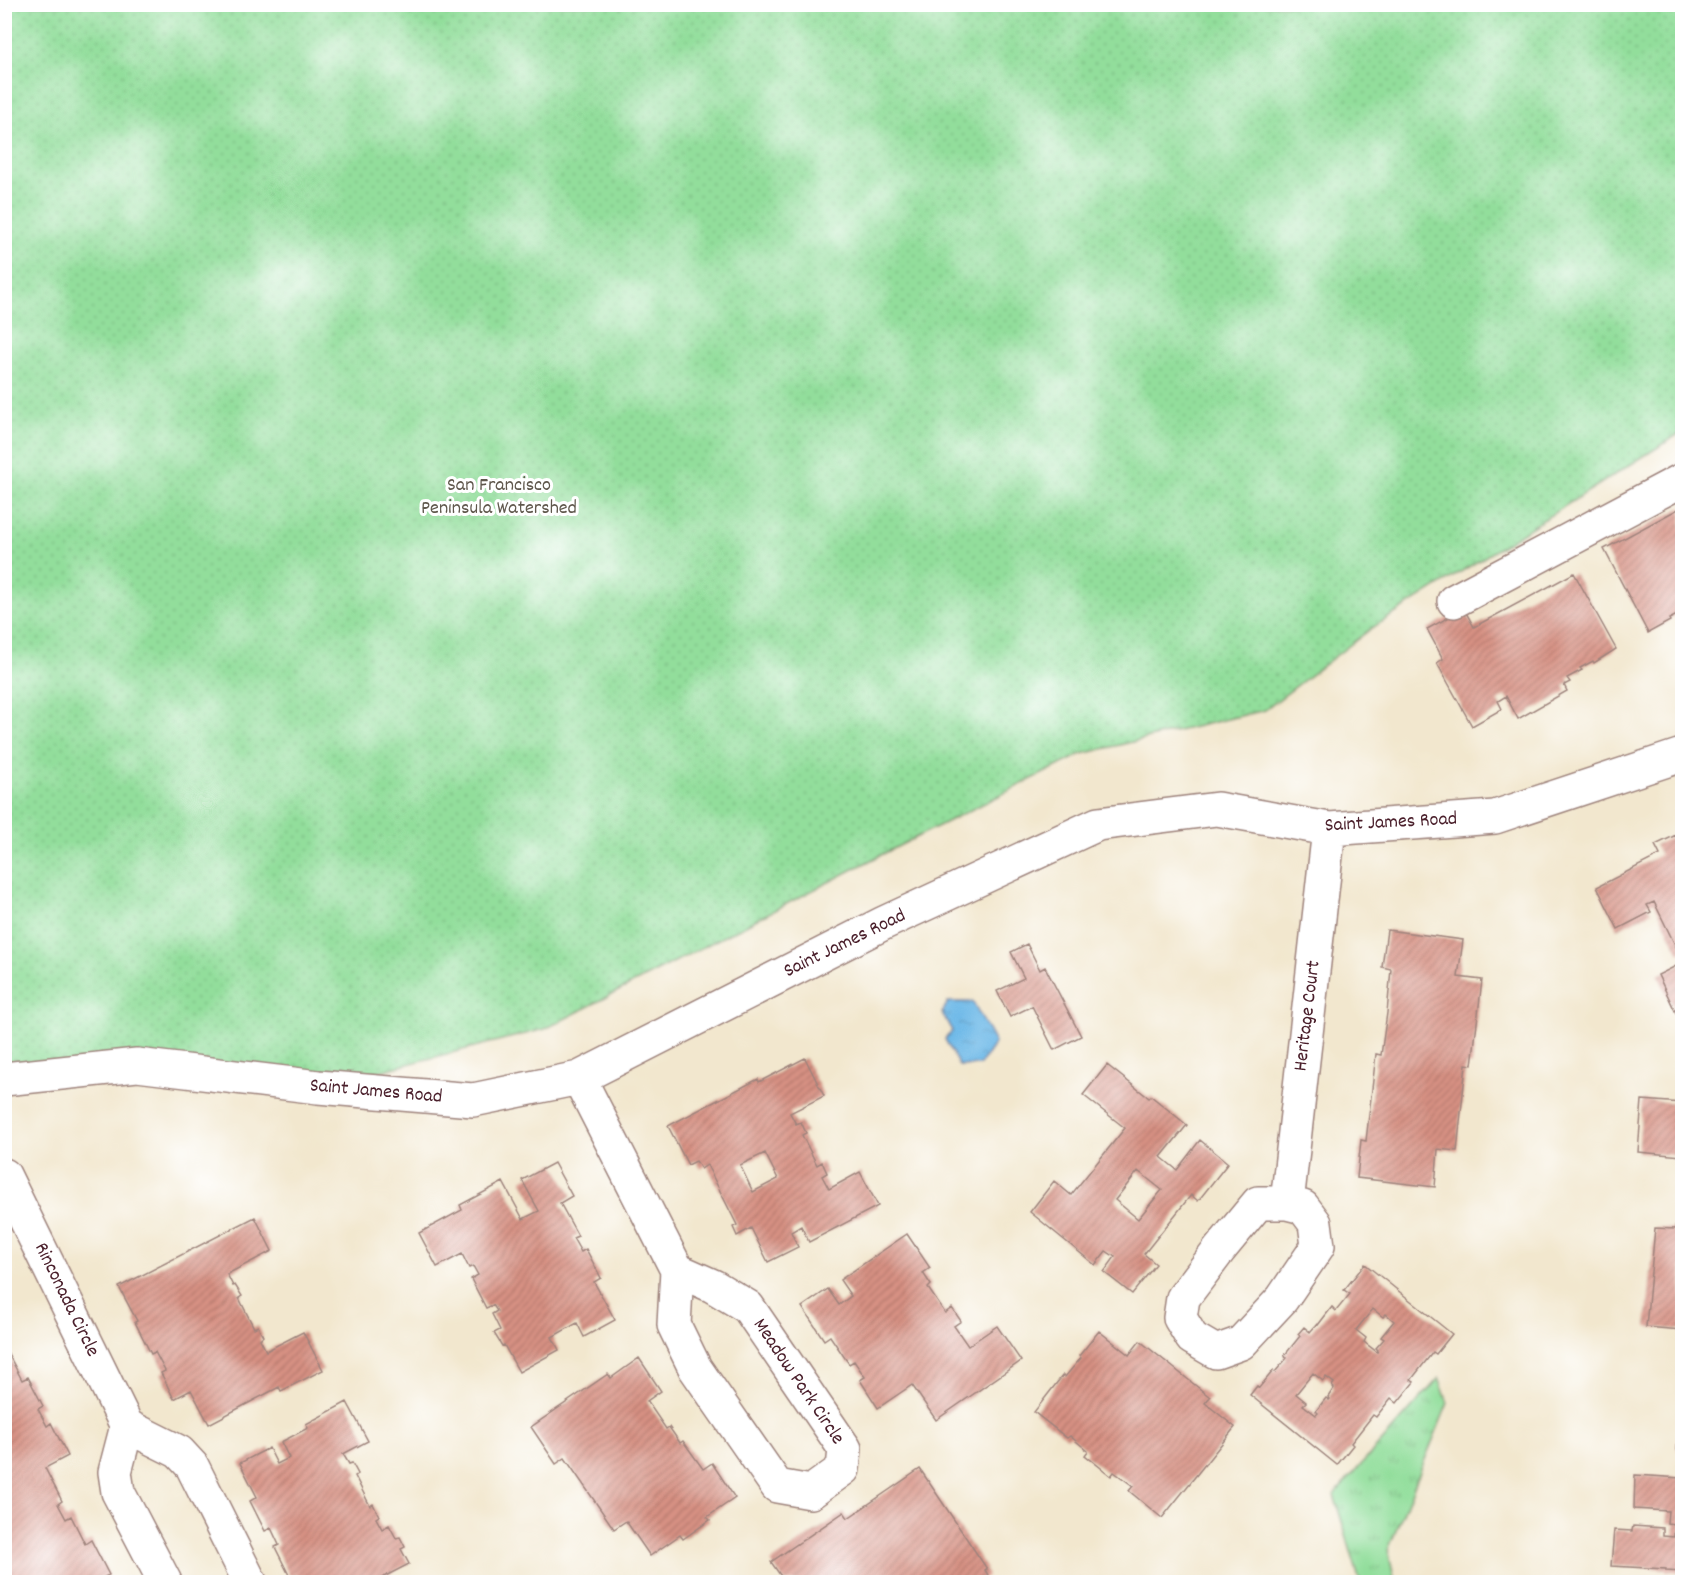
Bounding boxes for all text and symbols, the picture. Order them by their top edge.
park label: San Francisco Peninsula Watershed [421,472,577,523]
street label: Saint James Road [1324,806,1458,840]
street label: Saint James Road [779,902,911,986]
street label: Heritage Court [1287,959,1329,1073]
street label: Saint James Road [309,1072,443,1112]
street label: Rinconada Circle [26,1238,106,1362]
street label: Meadow Park Circle [745,1313,851,1451]

